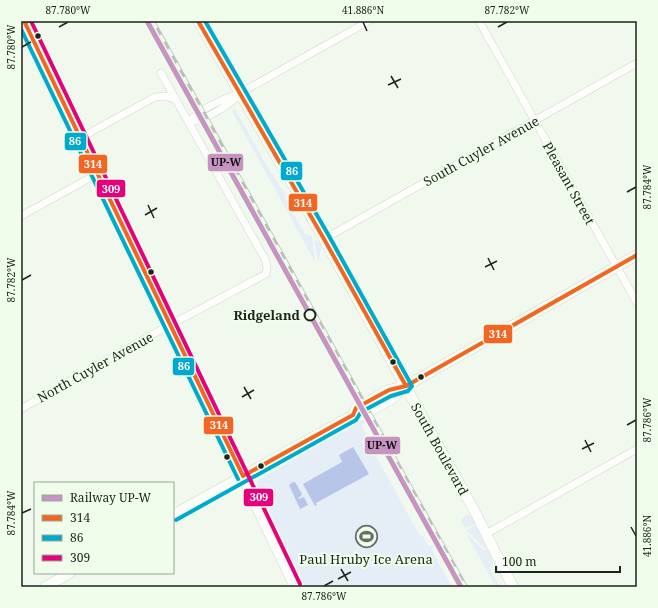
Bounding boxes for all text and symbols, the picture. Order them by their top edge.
text: 87.780°W [46,3,91,17]
text: 41.886°N [342,3,384,17]
text: 87.782°W [485,3,530,17]
text: 87.780°W [4,24,18,69]
unlabelled marker [33,31,43,41]
street label: South Cuyler Avenue [420,112,542,190]
line badge: 86 [64,132,87,151]
text: 86 [69,133,81,148]
street label: Pleasant Street [539,138,599,228]
line badge: UP-W [207,153,244,172]
line badge: 314 [78,154,108,174]
text: UP-W [211,154,241,169]
text: 314 [84,156,102,171]
line badge: 86 [280,161,303,181]
text: 86 [286,163,298,178]
text: 87.784°W [640,164,654,209]
line badge: 309 [96,179,126,198]
text: 309 [102,181,120,196]
line badge: 314 [288,193,318,212]
text: 314 [294,195,312,210]
text: 87.782°W [4,257,18,302]
unlabelled marker [146,267,156,277]
place label: Ridgeland [234,306,301,324]
marker: Ridgeland [303,308,317,322]
line badge: 314 [483,324,513,344]
text: 314 [489,326,507,341]
street label: North Cuyler Avenue [34,328,156,406]
line badge: 86 [172,357,195,376]
unlabelled marker [388,357,398,367]
text: 86 [178,358,190,373]
unlabelled marker [416,372,426,382]
text: 87.786°W [640,397,654,442]
street label: South Boulevard [407,399,473,499]
line badge: 314 [203,416,234,435]
text: 314 [210,417,228,432]
line badge: UP-W [364,436,401,455]
text: UP-W [367,437,397,452]
unlabelled marker [222,452,232,462]
unlabelled marker [256,461,266,471]
legend [34,482,174,574]
line badge: 309 [243,488,274,507]
text: Railway UP-W [70,489,152,506]
text: 309 [250,489,268,504]
text: 87.784°W [4,490,18,535]
text: 314 [70,509,90,526]
text: 41.886°N [640,515,654,557]
sports icon: Paul Hruby Ice Arena [353,524,379,550]
text: 86 [70,529,84,546]
scale bar [496,548,620,574]
text: 309 [70,549,90,566]
place label: Paul Hruby Ice Arena [299,550,433,568]
text: 100 m [502,553,537,570]
text: 87.786°W [302,589,347,603]

